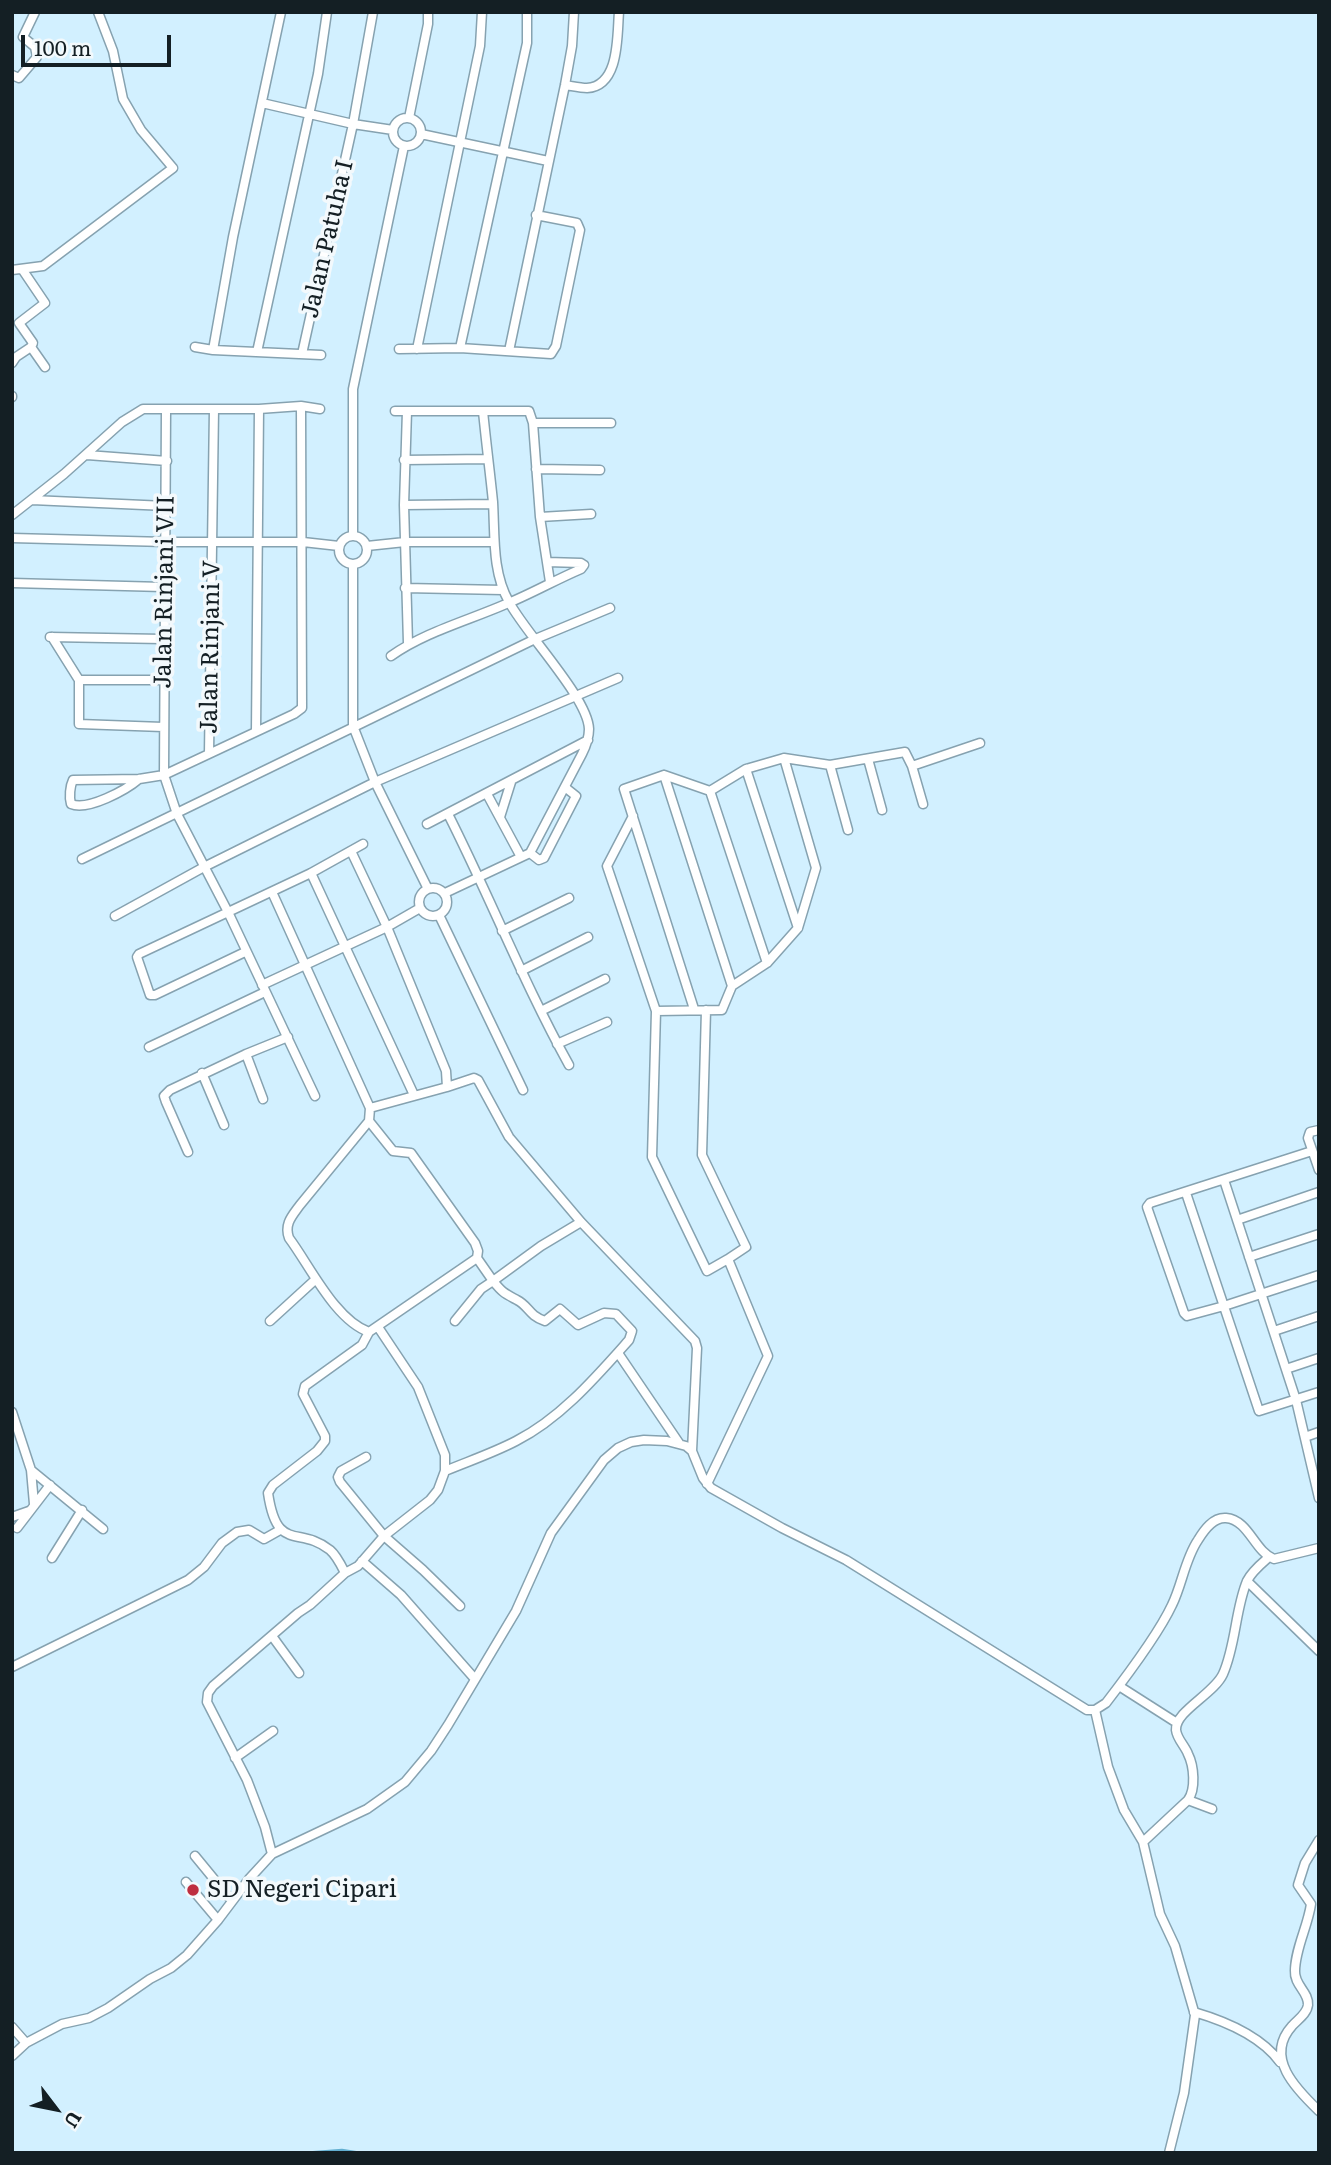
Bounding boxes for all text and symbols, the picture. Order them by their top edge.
scale bar [24,21,175,65]
text: 100 m [34,31,91,62]
street label: Jalan Patuha I [296,157,360,321]
street label: Jalan Rinjani VII [149,495,181,689]
street label: Jalan Rinjani V [195,560,227,734]
place label: SD Negeri Cipari [207,1876,397,1904]
marker: SD Negeri Cipari [185,1882,201,1898]
north arrow [21,2074,91,2144]
text: U [58,2106,90,2134]

